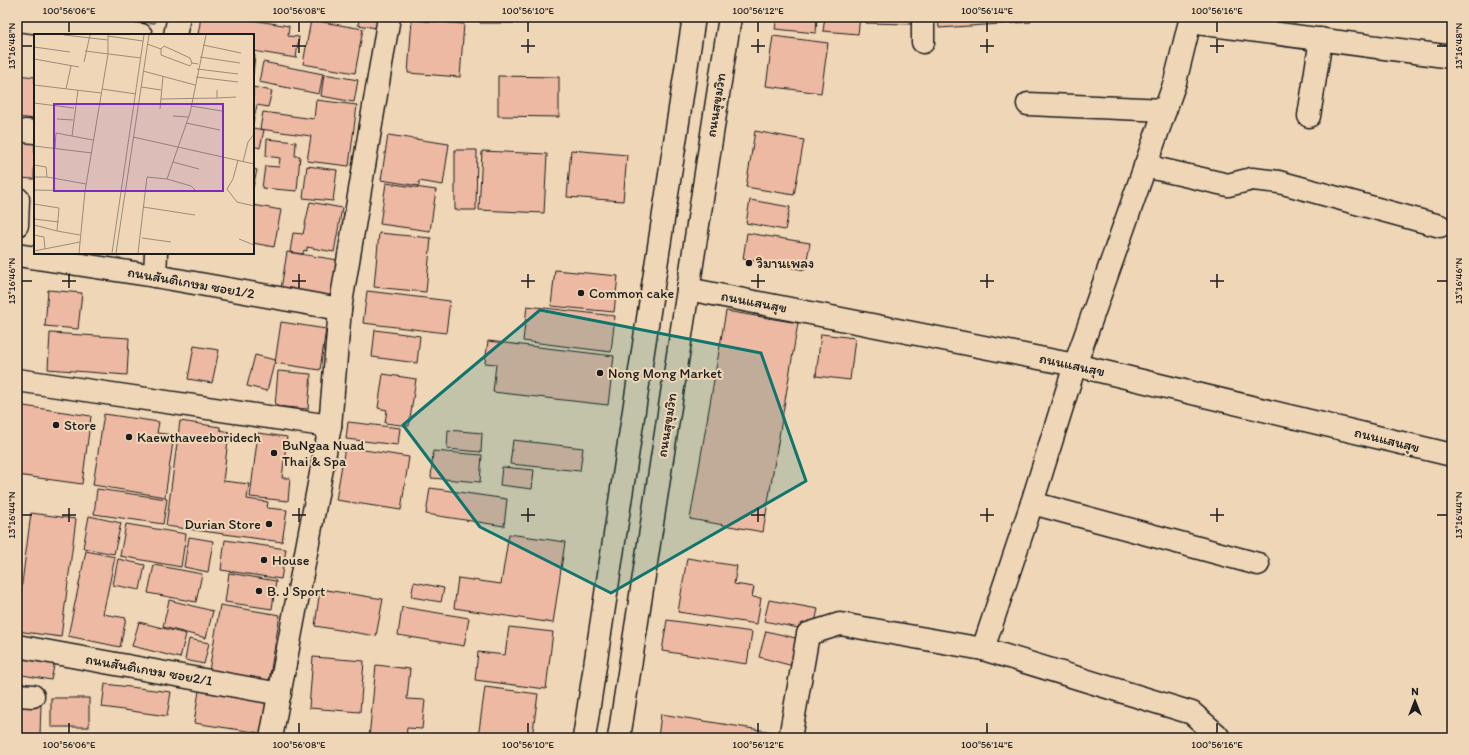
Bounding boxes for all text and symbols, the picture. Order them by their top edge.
text: 100°56'06"E [43,4,96,17]
text: 100°56'08"E [272,4,326,17]
text: 100°56'10"E [502,4,555,17]
text: 100°56'12"E [732,4,784,17]
text: 100°56'14"E [961,4,1014,17]
text: 100°56'16"E [1191,4,1243,17]
text: 13°16'48"N [5,22,18,69]
text: 13°16'48"N [1452,22,1465,69]
inset map [34,34,254,254]
street label: ถนนสุขุมวิท [703,72,730,139]
place label: วิมานเพลง [756,255,814,272]
text: 13°16'46"N [5,257,18,304]
text: 13°16'46"N [1452,257,1465,304]
marker: วิมานเพลง [744,258,754,268]
street label: ถนนสันติเกษม ซอย1/2 [126,263,257,303]
place label: Common cake [589,285,674,302]
street label: ถนนแสนสุข [719,287,788,318]
marker: Common cake [576,288,586,298]
street label: ถนนแสนสุข [1037,350,1106,381]
place label: Nong Mong Market [608,365,722,382]
marker: Nong Mong Market [595,368,605,378]
street label: ถนนสุขุมวิท [654,392,681,459]
place label: Store [64,417,97,434]
marker: Store [51,420,61,430]
street label: ถนนแสนสุข [1352,424,1421,457]
place label: Kaewthaveeboridech [137,429,261,446]
marker: Kaewthaveeboridech [124,432,134,442]
place label: BuNgaa Nuad Thai & Spa [282,437,365,470]
marker: BuNgaa Nuad Thai & Spa [269,448,279,458]
text: 13°16'44"N [5,491,18,539]
text: 13°16'44"N [1452,491,1465,539]
place label: Durian Store [184,516,261,533]
marker: Durian Store [264,519,274,529]
place label: House [272,552,310,569]
marker: House [259,555,269,565]
place label: B. J Sport [267,583,325,600]
marker: B. J Sport [254,586,264,596]
street label: ถนนสันติเกษม ซอย2/1 [84,650,214,690]
north arrow [1395,681,1435,721]
text: N [1411,685,1419,698]
text: 100°56'06"E [43,738,96,751]
text: 100°56'08"E [272,738,326,751]
text: 100°56'10"E [502,738,555,751]
text: 100°56'12"E [732,738,784,751]
text: 100°56'14"E [961,738,1014,751]
text: 100°56'16"E [1191,738,1243,751]

